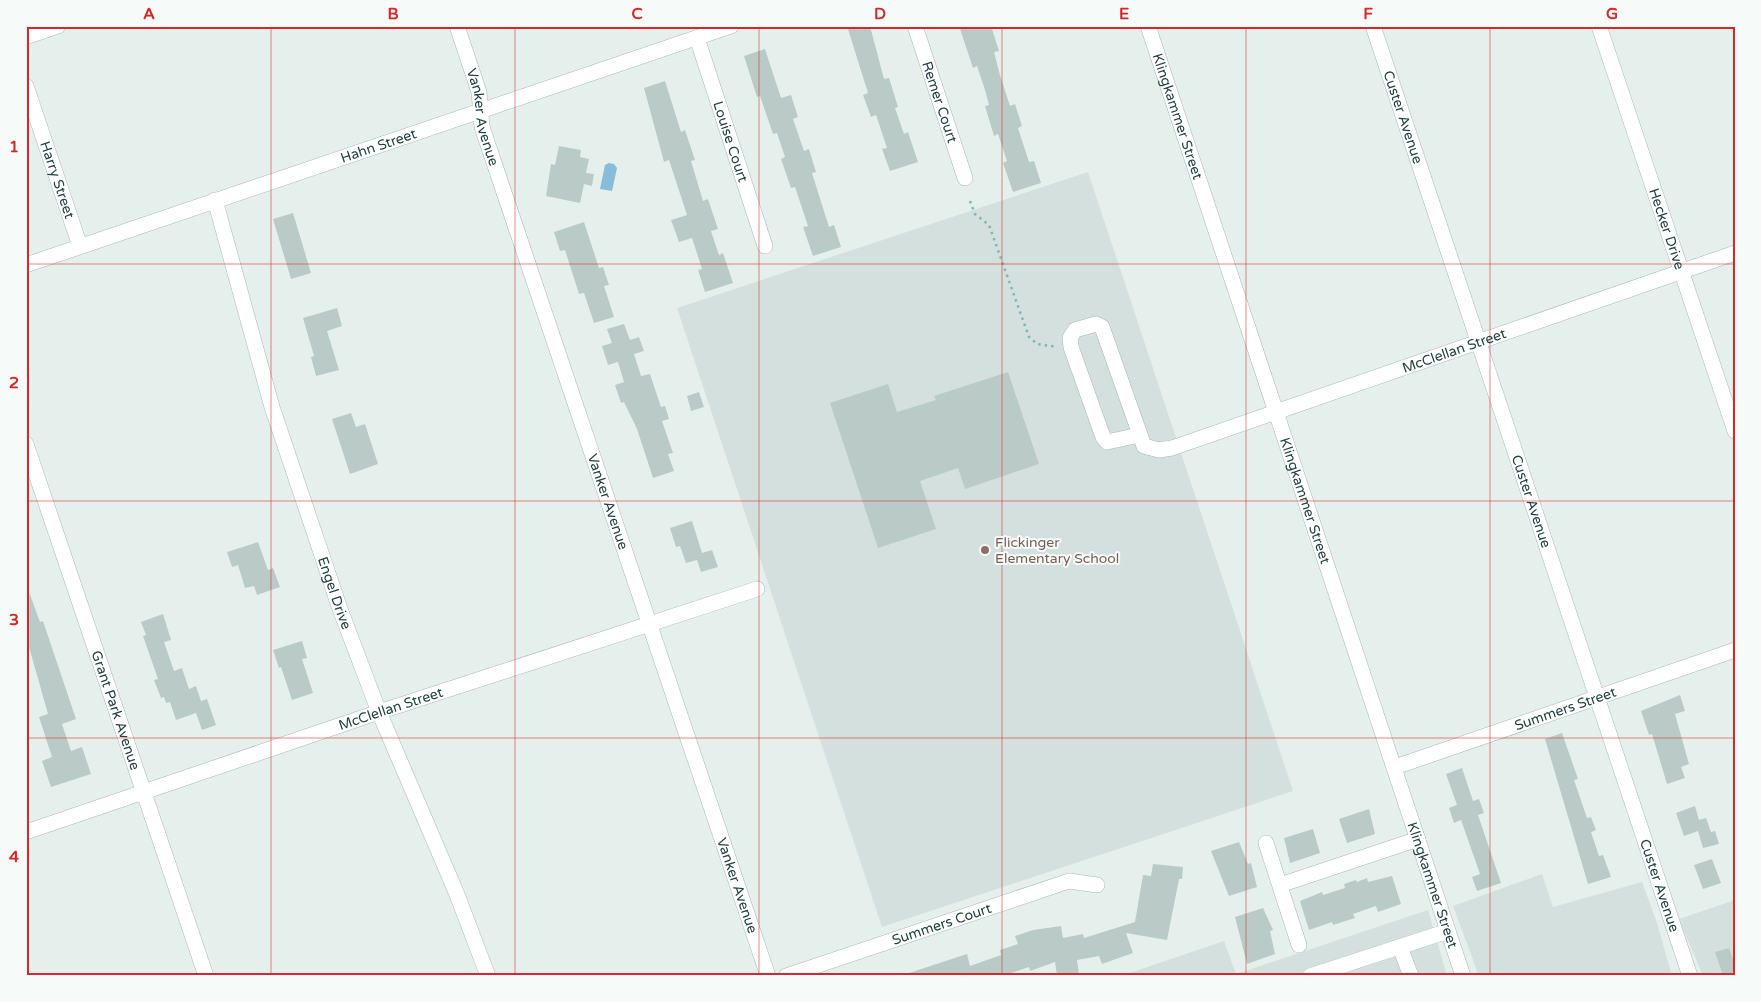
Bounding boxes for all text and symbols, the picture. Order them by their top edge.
text: A [143,4,155,24]
text: B [387,4,399,24]
text: C [631,4,643,24]
text: D [874,4,886,24]
text: E [1119,4,1129,24]
text: F [1363,4,1373,24]
text: G [1606,4,1618,24]
street label: Klingkammer Street [1149,51,1207,182]
street label: Remer Court [919,59,962,146]
street label: Vanker Avenue [463,66,503,168]
street label: Custer Avenue [1380,68,1427,166]
street label: Louise Court [710,99,752,185]
street label: Hahn Street [338,125,419,166]
text: 1 [9,137,19,157]
street label: Harry Street [37,139,79,221]
street label: Hecker Drive [1646,186,1689,272]
street label: McClellan Street [1400,324,1509,376]
text: 2 [9,373,19,393]
street label: Klingkammer Street [1277,435,1334,566]
street label: Vanker Avenue [584,452,632,552]
street label: Custer Avenue [1508,452,1555,550]
place label: Flickinger Elementary School [995,534,1119,567]
marker: Flickinger Elementary School [979,544,991,556]
street label: Engel Drive [314,554,355,632]
text: 3 [9,610,19,630]
street label: Grant Park Avenue [88,648,144,772]
street label: McClellan Street [336,683,446,734]
street label: Summers Street [1512,683,1619,734]
street label: Klingkammer Street [1404,820,1462,951]
street label: Vanker Avenue [713,835,762,936]
street label: Custer Avenue [1636,837,1683,934]
text: 4 [9,847,19,867]
street label: Summers Court [890,899,994,948]

